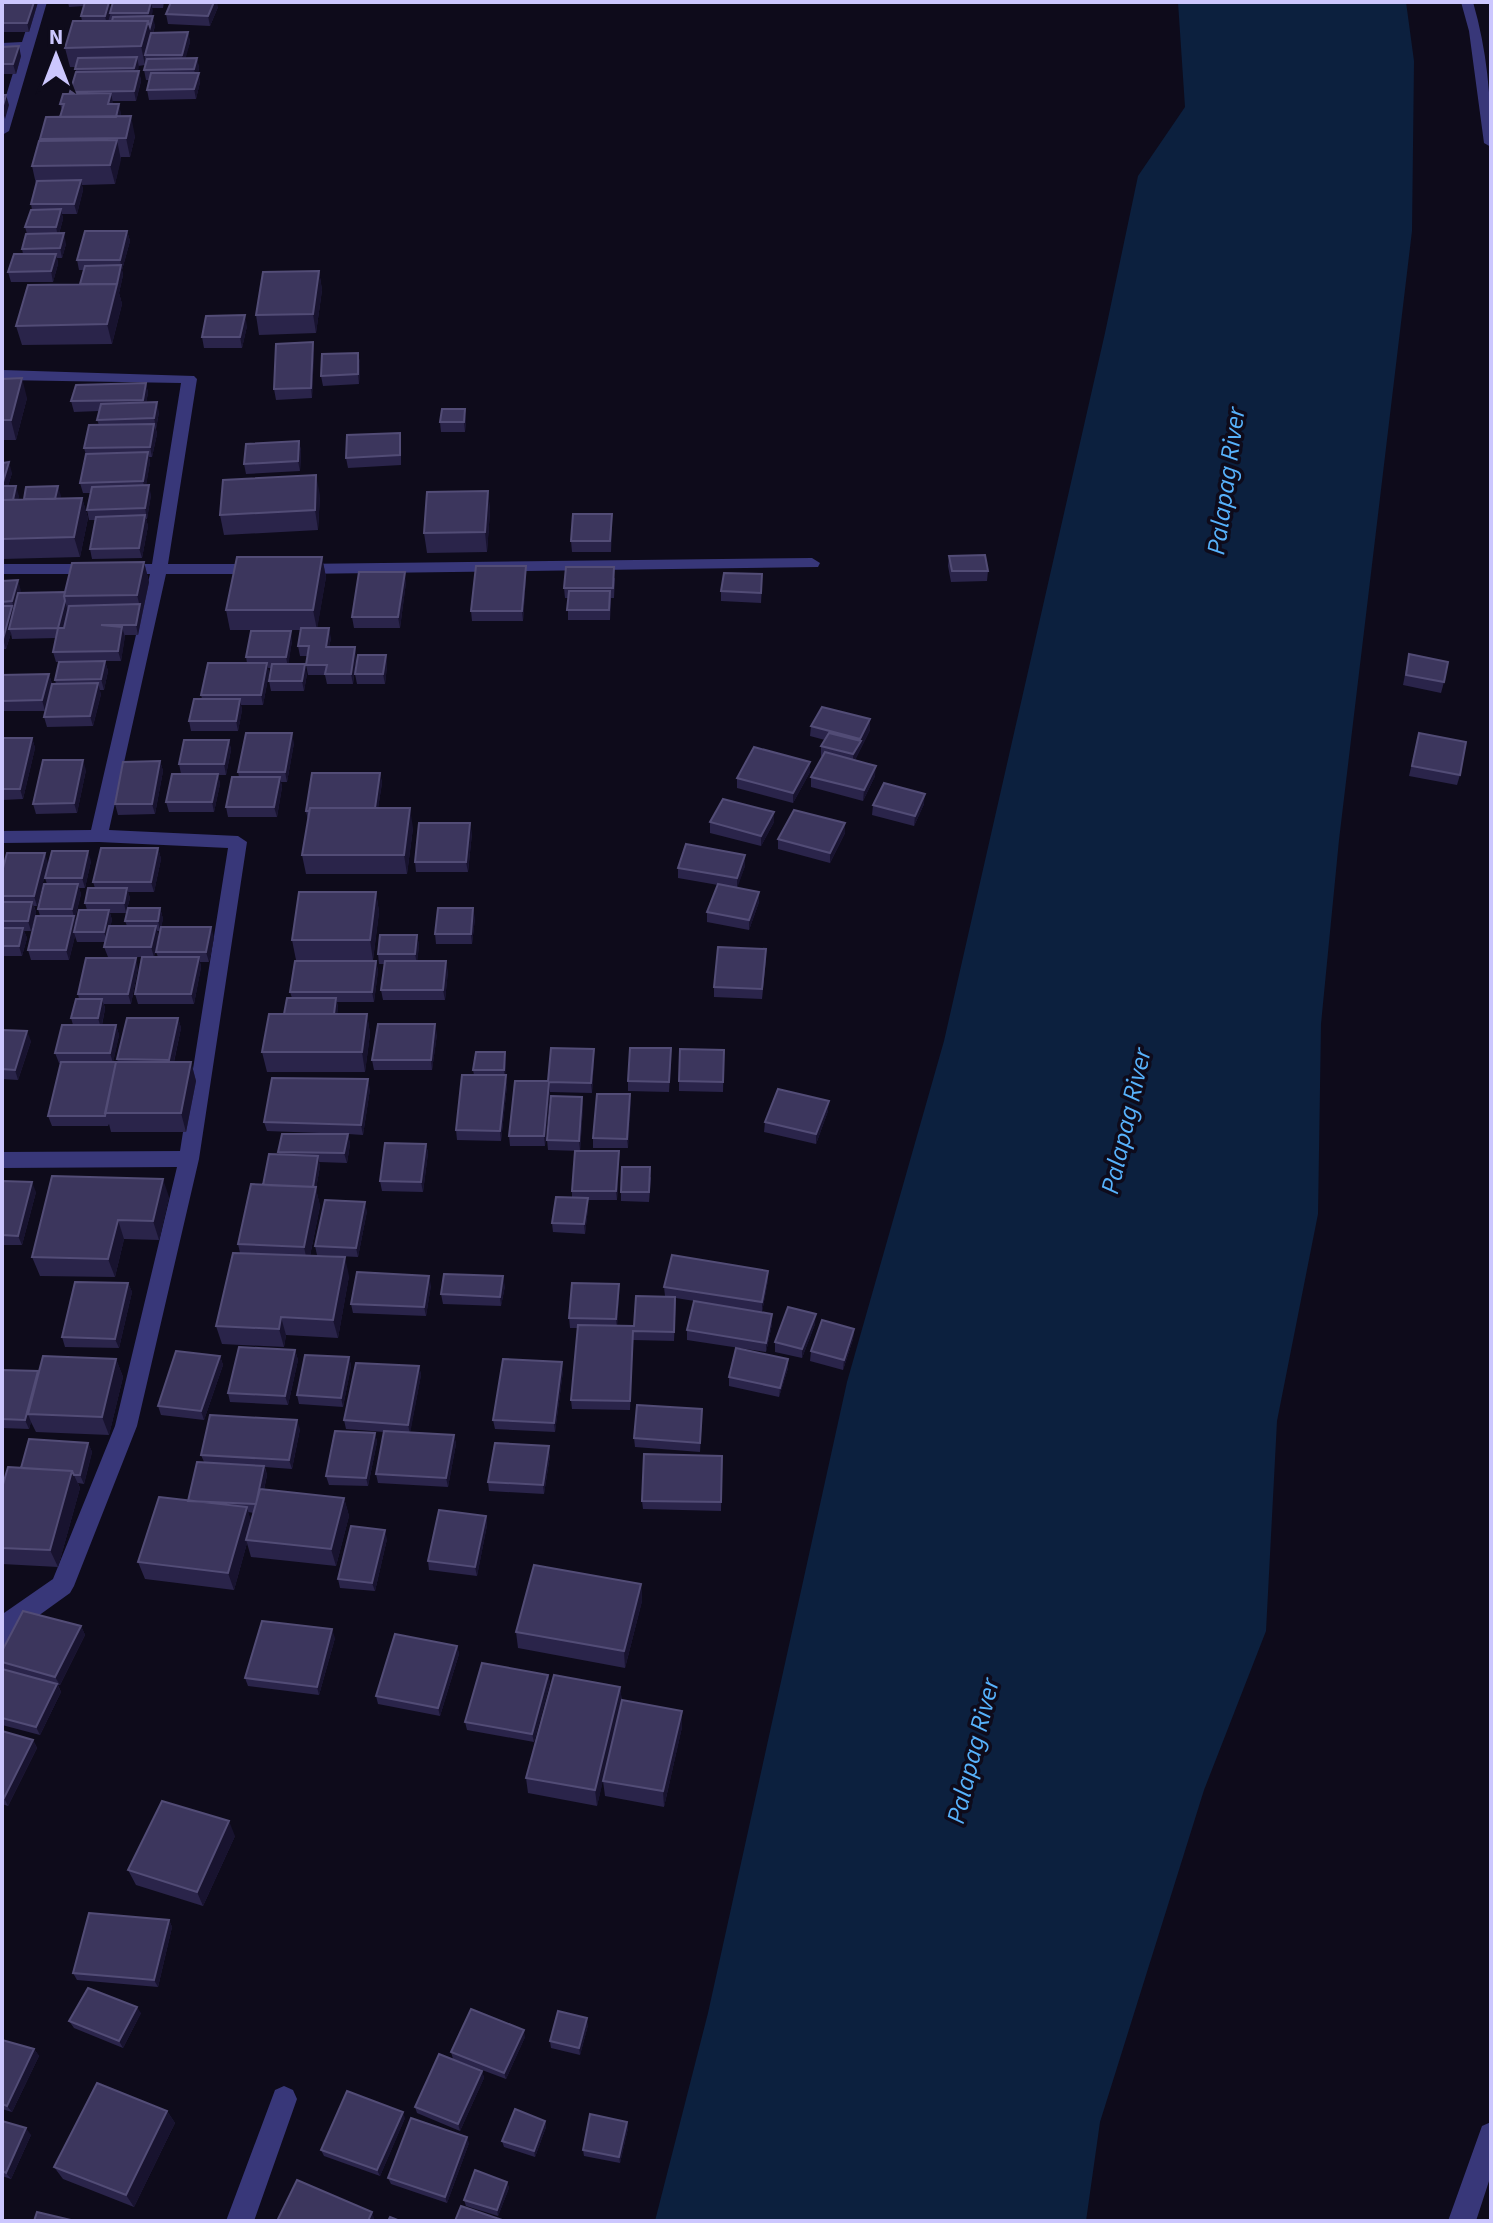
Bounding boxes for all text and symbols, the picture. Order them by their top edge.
north arrow [16,16,96,96]
text: N [49,21,63,53]
water label: Palapag River [1197,404,1255,557]
water label: Palapag River [1091,1043,1161,1198]
water label: Palapag River [937,1673,1009,1828]

